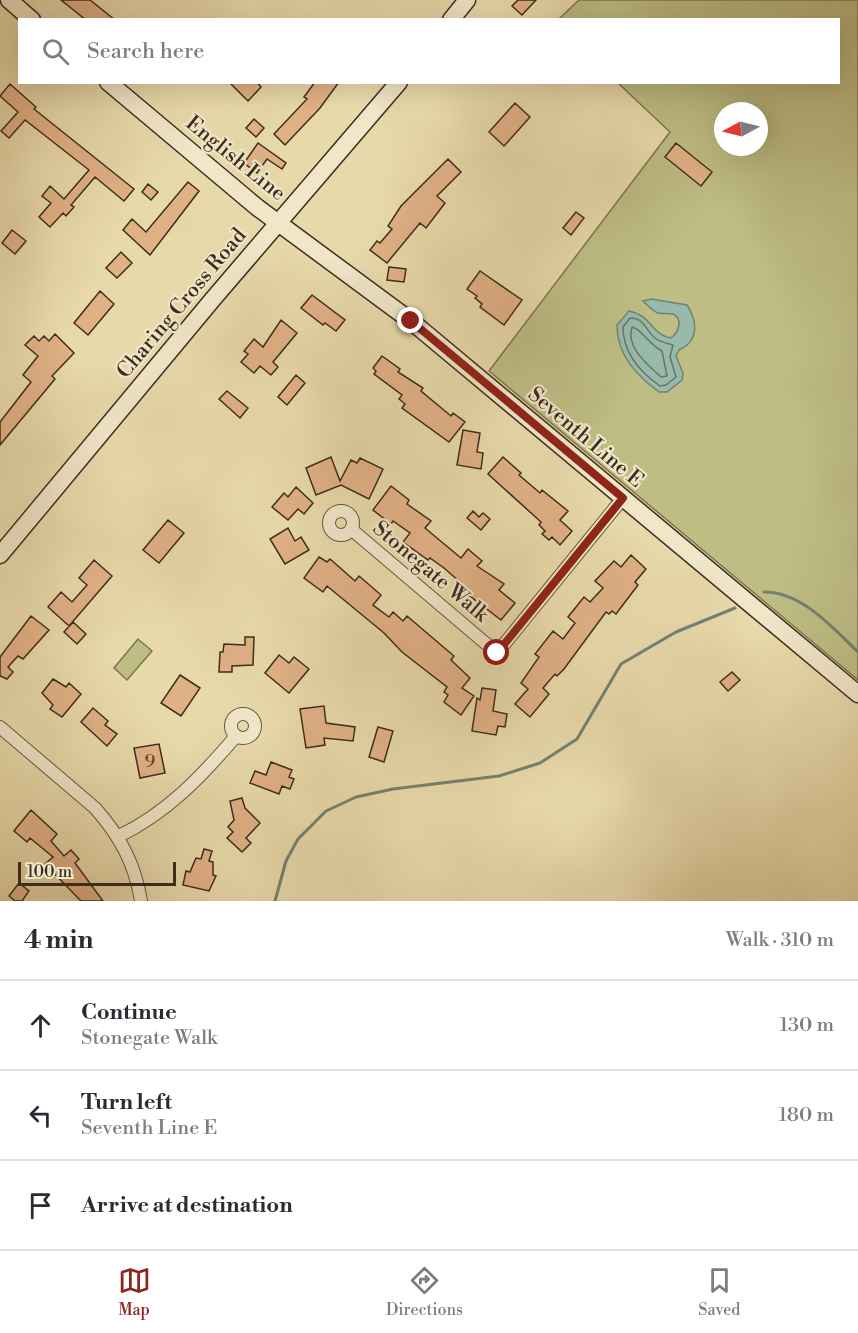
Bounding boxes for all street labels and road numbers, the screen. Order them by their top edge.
street label: English Line [180,111,291,207]
street label: Charing Cross Road [111,223,252,384]
street label: Seventh Line E [522,382,649,494]
street label: Stonegate Walk [367,516,494,628]

